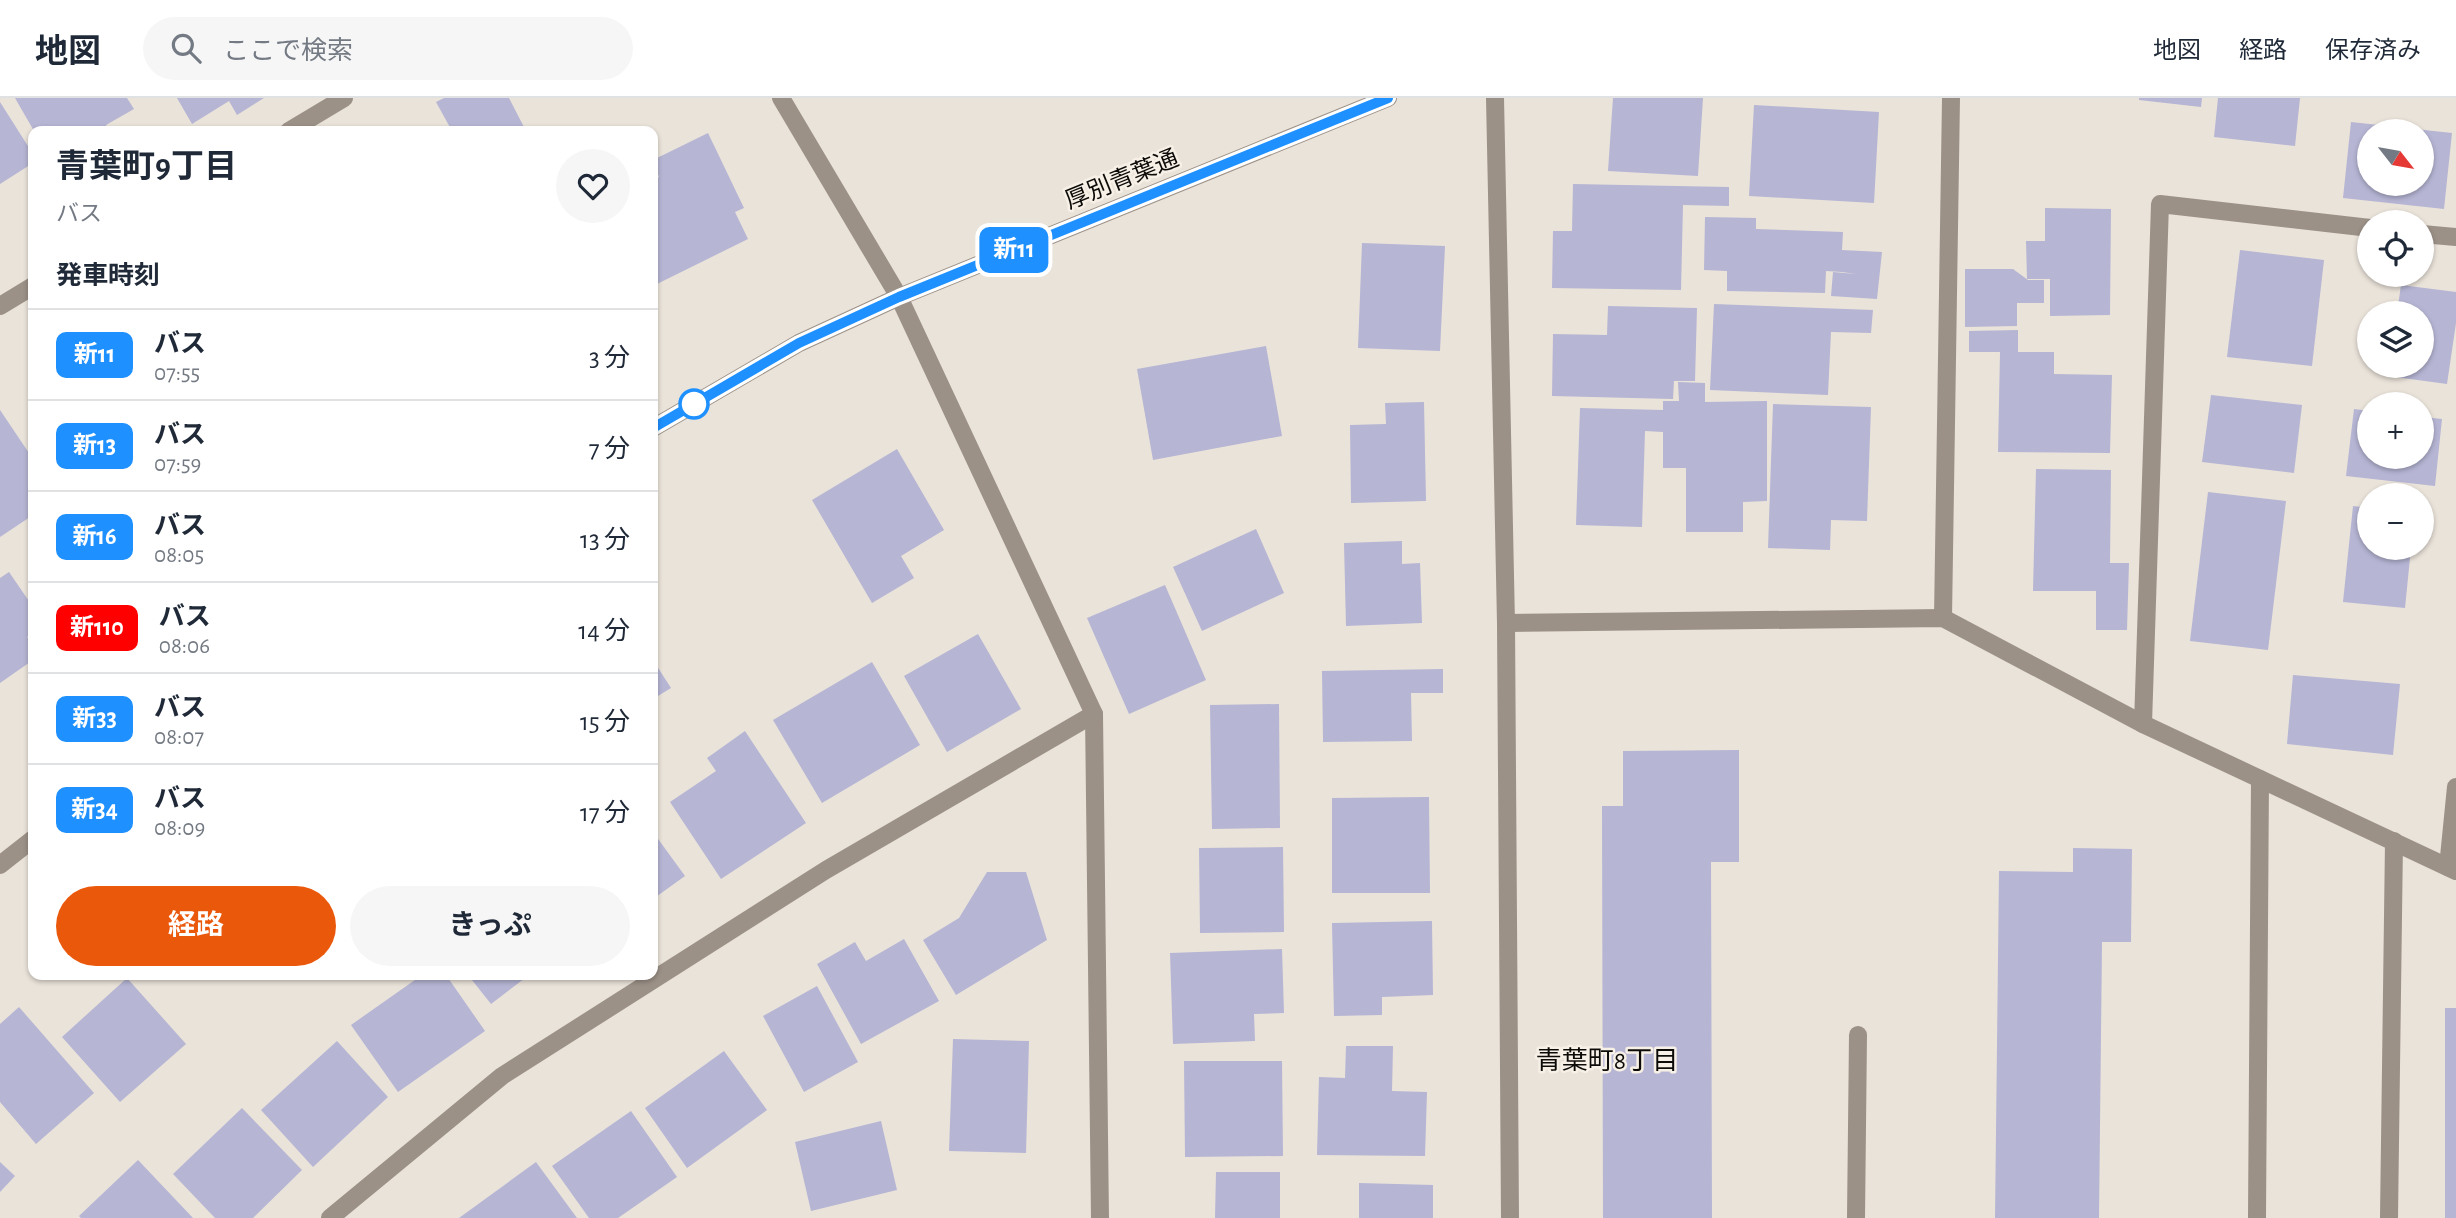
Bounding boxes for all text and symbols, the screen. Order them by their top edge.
search box [143,17,633,80]
icon: search [167,29,205,67]
text: 地図 [35,36,101,69]
text: ここで検索 [223,38,353,64]
text: 地図 [2153,39,2201,63]
text: 経路 [2239,39,2287,63]
text: 保存済み [2325,39,2421,63]
north arrow [2357,119,2434,196]
map controls [2357,119,2434,560]
street label: 厚別青葉通 [1061,145,1182,214]
button: heart [556,149,630,223]
text: 青葉町9丁目 [56,151,237,184]
text: バス [56,203,102,226]
button: locate [2357,210,2434,287]
line badge: 新11 [974,227,1054,273]
text: 新11 [993,238,1035,262]
text: 発車時刻 [56,263,160,289]
button: layers [2357,301,2434,378]
text: バス [154,331,206,357]
text: 新11 [74,343,115,367]
text: 3 分 [589,345,630,371]
text: 07:55 [154,362,200,385]
unlabelled marker [679,389,709,419]
button: + [2357,392,2434,469]
text: バス [154,422,206,448]
text: 新13 [73,434,116,458]
text: 7 分 [589,436,630,462]
text: 07:59 [154,453,201,476]
button: − [2357,483,2434,560]
text: バス [154,513,206,539]
text: 新16 [72,525,117,549]
text: 13 分 [580,527,630,553]
text: 08:05 [154,544,204,567]
text: バス [159,604,211,630]
text: 新110 [70,616,124,640]
text: 14 分 [578,618,630,644]
text: 08:06 [159,635,210,658]
text: バス [154,695,206,721]
text: 新33 [72,707,117,731]
text: 15 分 [580,709,630,735]
text: 08:07 [154,726,204,749]
text: バス [154,786,206,812]
text: 新34 [71,798,118,822]
text: 17 分 [580,800,630,826]
text: 08:09 [154,817,205,840]
button: 経路 [56,886,336,966]
button: きっぷ [350,886,630,966]
district label: 青葉町8丁目 [1536,1047,1678,1074]

